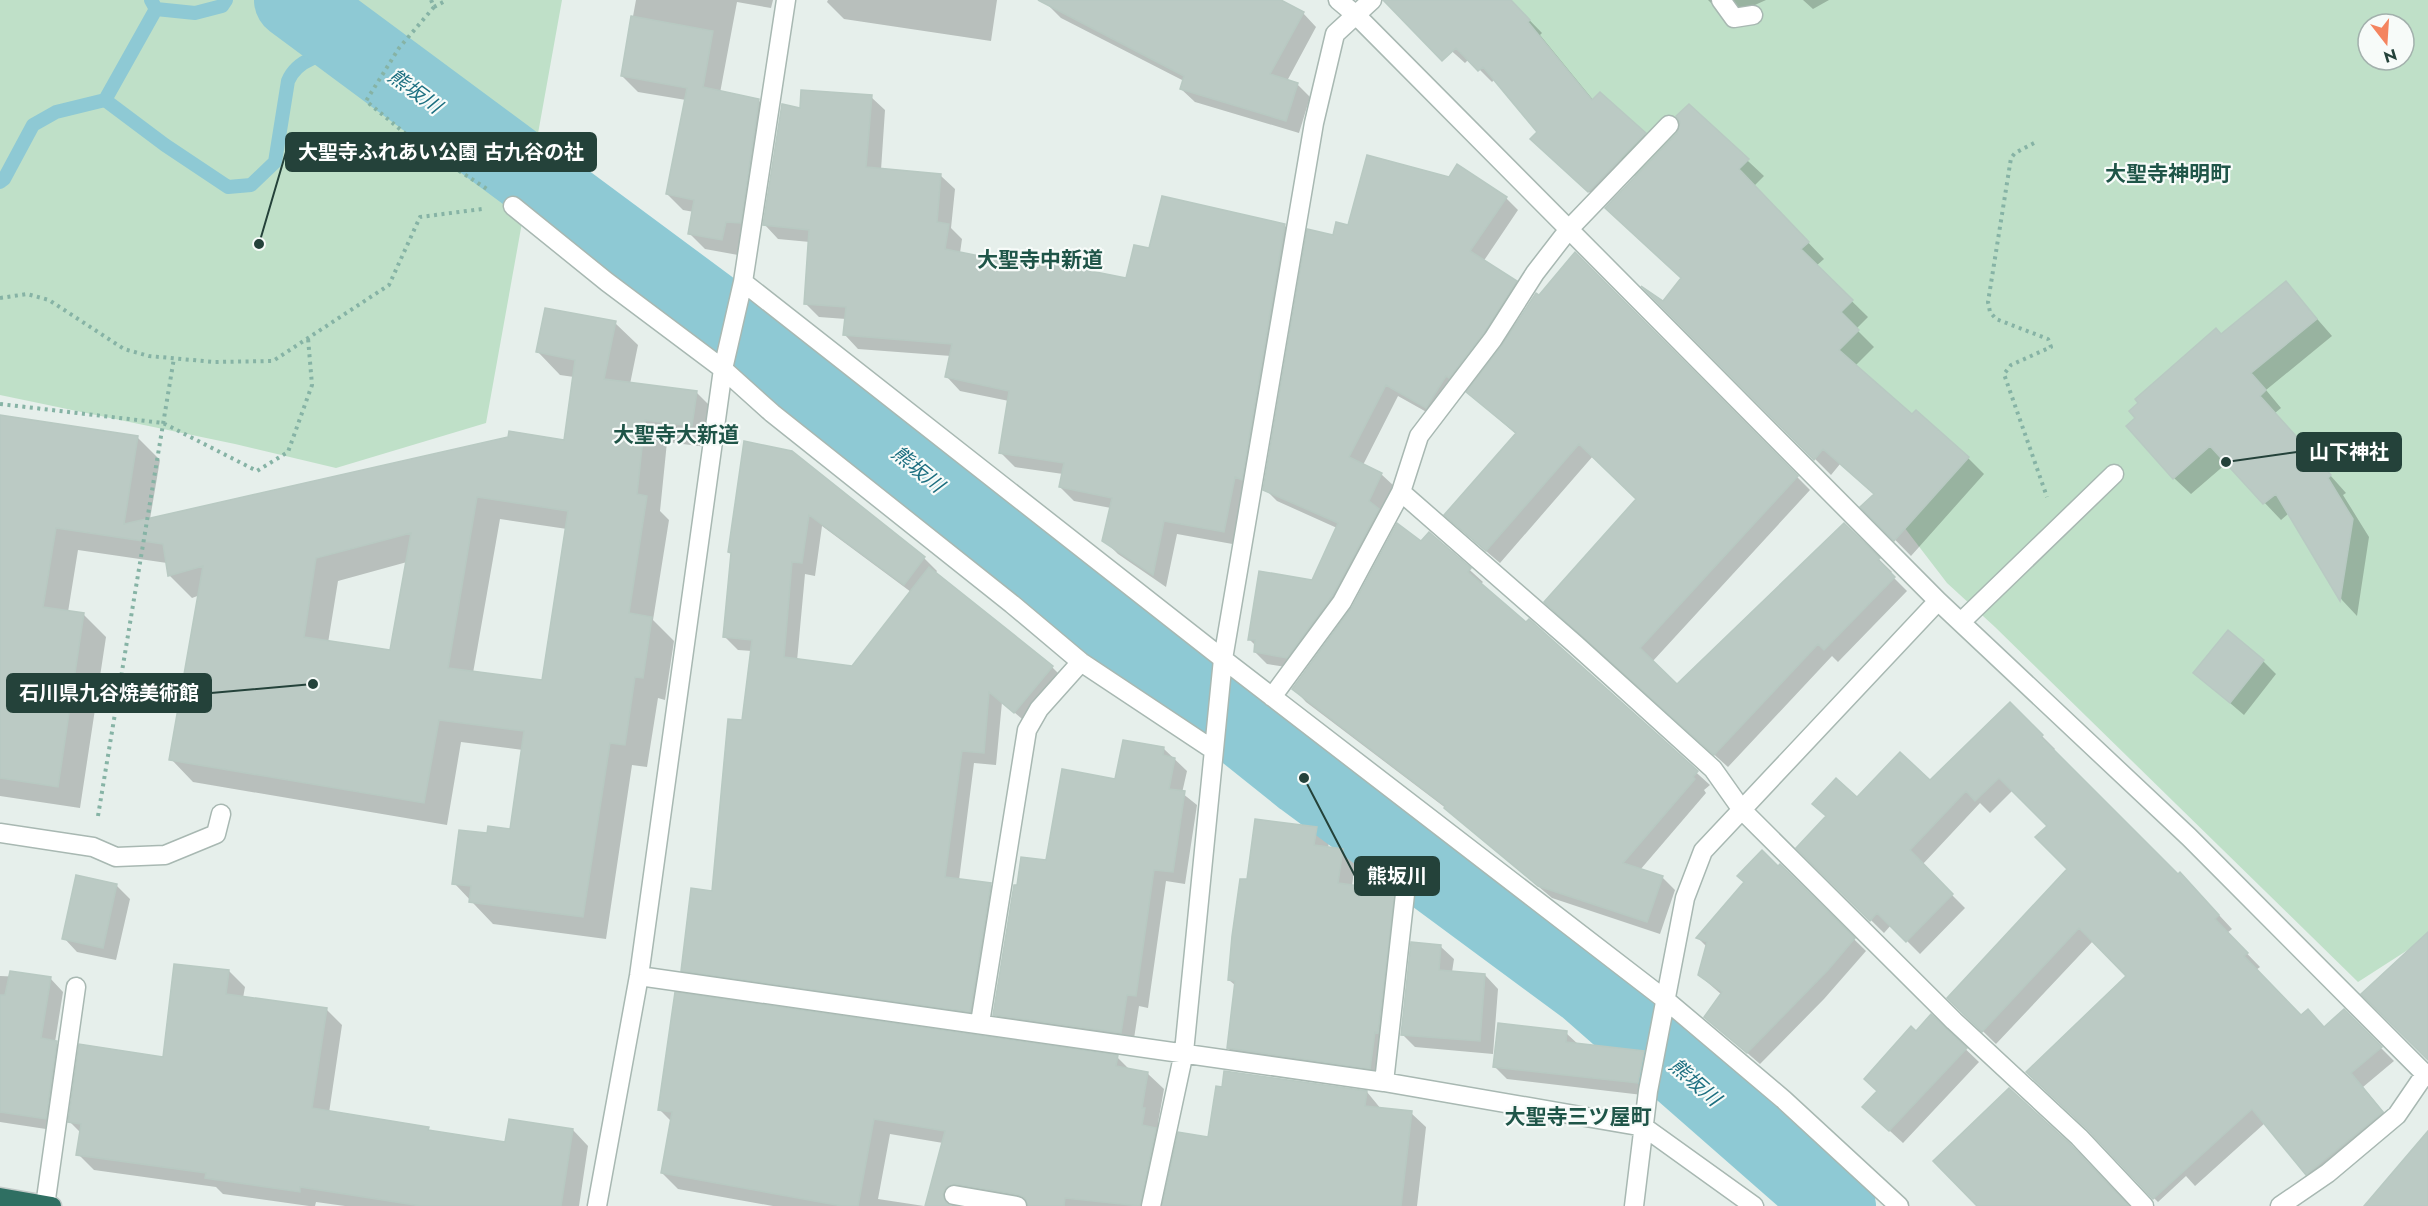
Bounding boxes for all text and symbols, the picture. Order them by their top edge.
north arrow [2356,12,2416,72]
text: N [2381,43,2400,69]
water label: 熊坂川 [382,62,449,122]
callout: 大聖寺ふれあい公園 古九谷の社 [286,133,596,171]
text: 大聖寺ふれあい公園 古九谷の社 [298,138,584,167]
district label: 大聖寺神明町 [2105,159,2231,189]
district label: 大聖寺中新道 [977,245,1103,275]
district label: 大聖寺大新道 [613,420,739,450]
callout: 山下神社 [2297,433,2401,471]
text: 山下神社 [2309,438,2389,467]
water label: 熊坂川 [885,439,952,501]
callout: 石川県九谷焼美術館 [7,674,211,712]
text: 石川県九谷焼美術館 [19,679,199,708]
callout: 熊坂川 [1355,857,1439,895]
text: 熊坂川 [1367,862,1427,891]
water label: 熊坂川 [1663,1052,1728,1114]
district label: 大聖寺三ツ屋町 [1505,1102,1652,1132]

